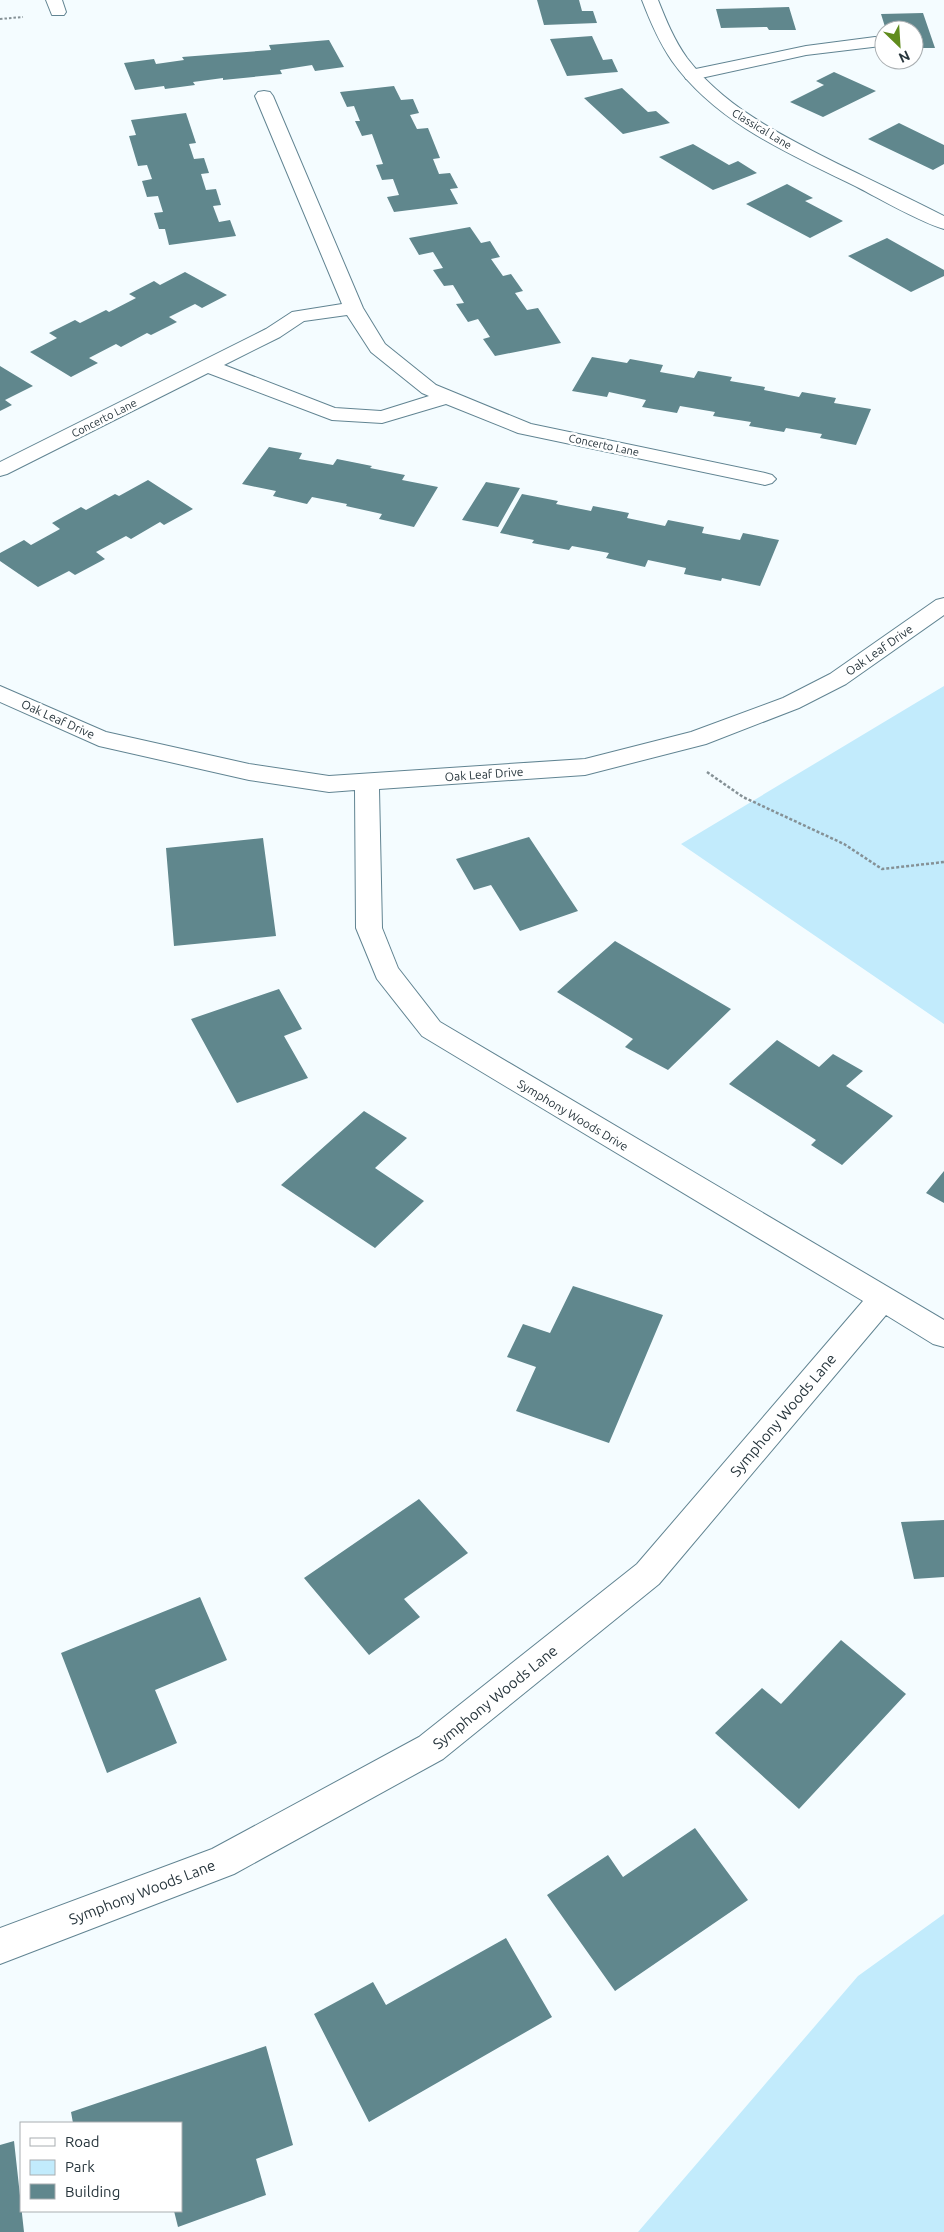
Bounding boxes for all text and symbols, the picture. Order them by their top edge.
north arrow [874,20,924,70]
text: N [896,47,913,66]
street label: Classical Lane [730,107,794,151]
street label: Concerto Lane [69,396,139,440]
street label: Concerto Lane [568,432,640,458]
street label: Oak Leaf Drive [843,622,915,678]
street label: Oak Leaf Drive [19,697,97,741]
street label: Oak Leaf Drive [444,765,524,783]
street label: Symphony Woods Drive [515,1077,631,1153]
street label: Symphony Woods Lane [727,1350,839,1480]
street label: Symphony Woods Lane [429,1642,561,1752]
street label: Symphony Woods Lane [67,1856,217,1928]
legend [20,2122,182,2212]
text: Road [65,2133,100,2150]
text: Park [65,2158,95,2175]
text: Building [65,2183,120,2200]

